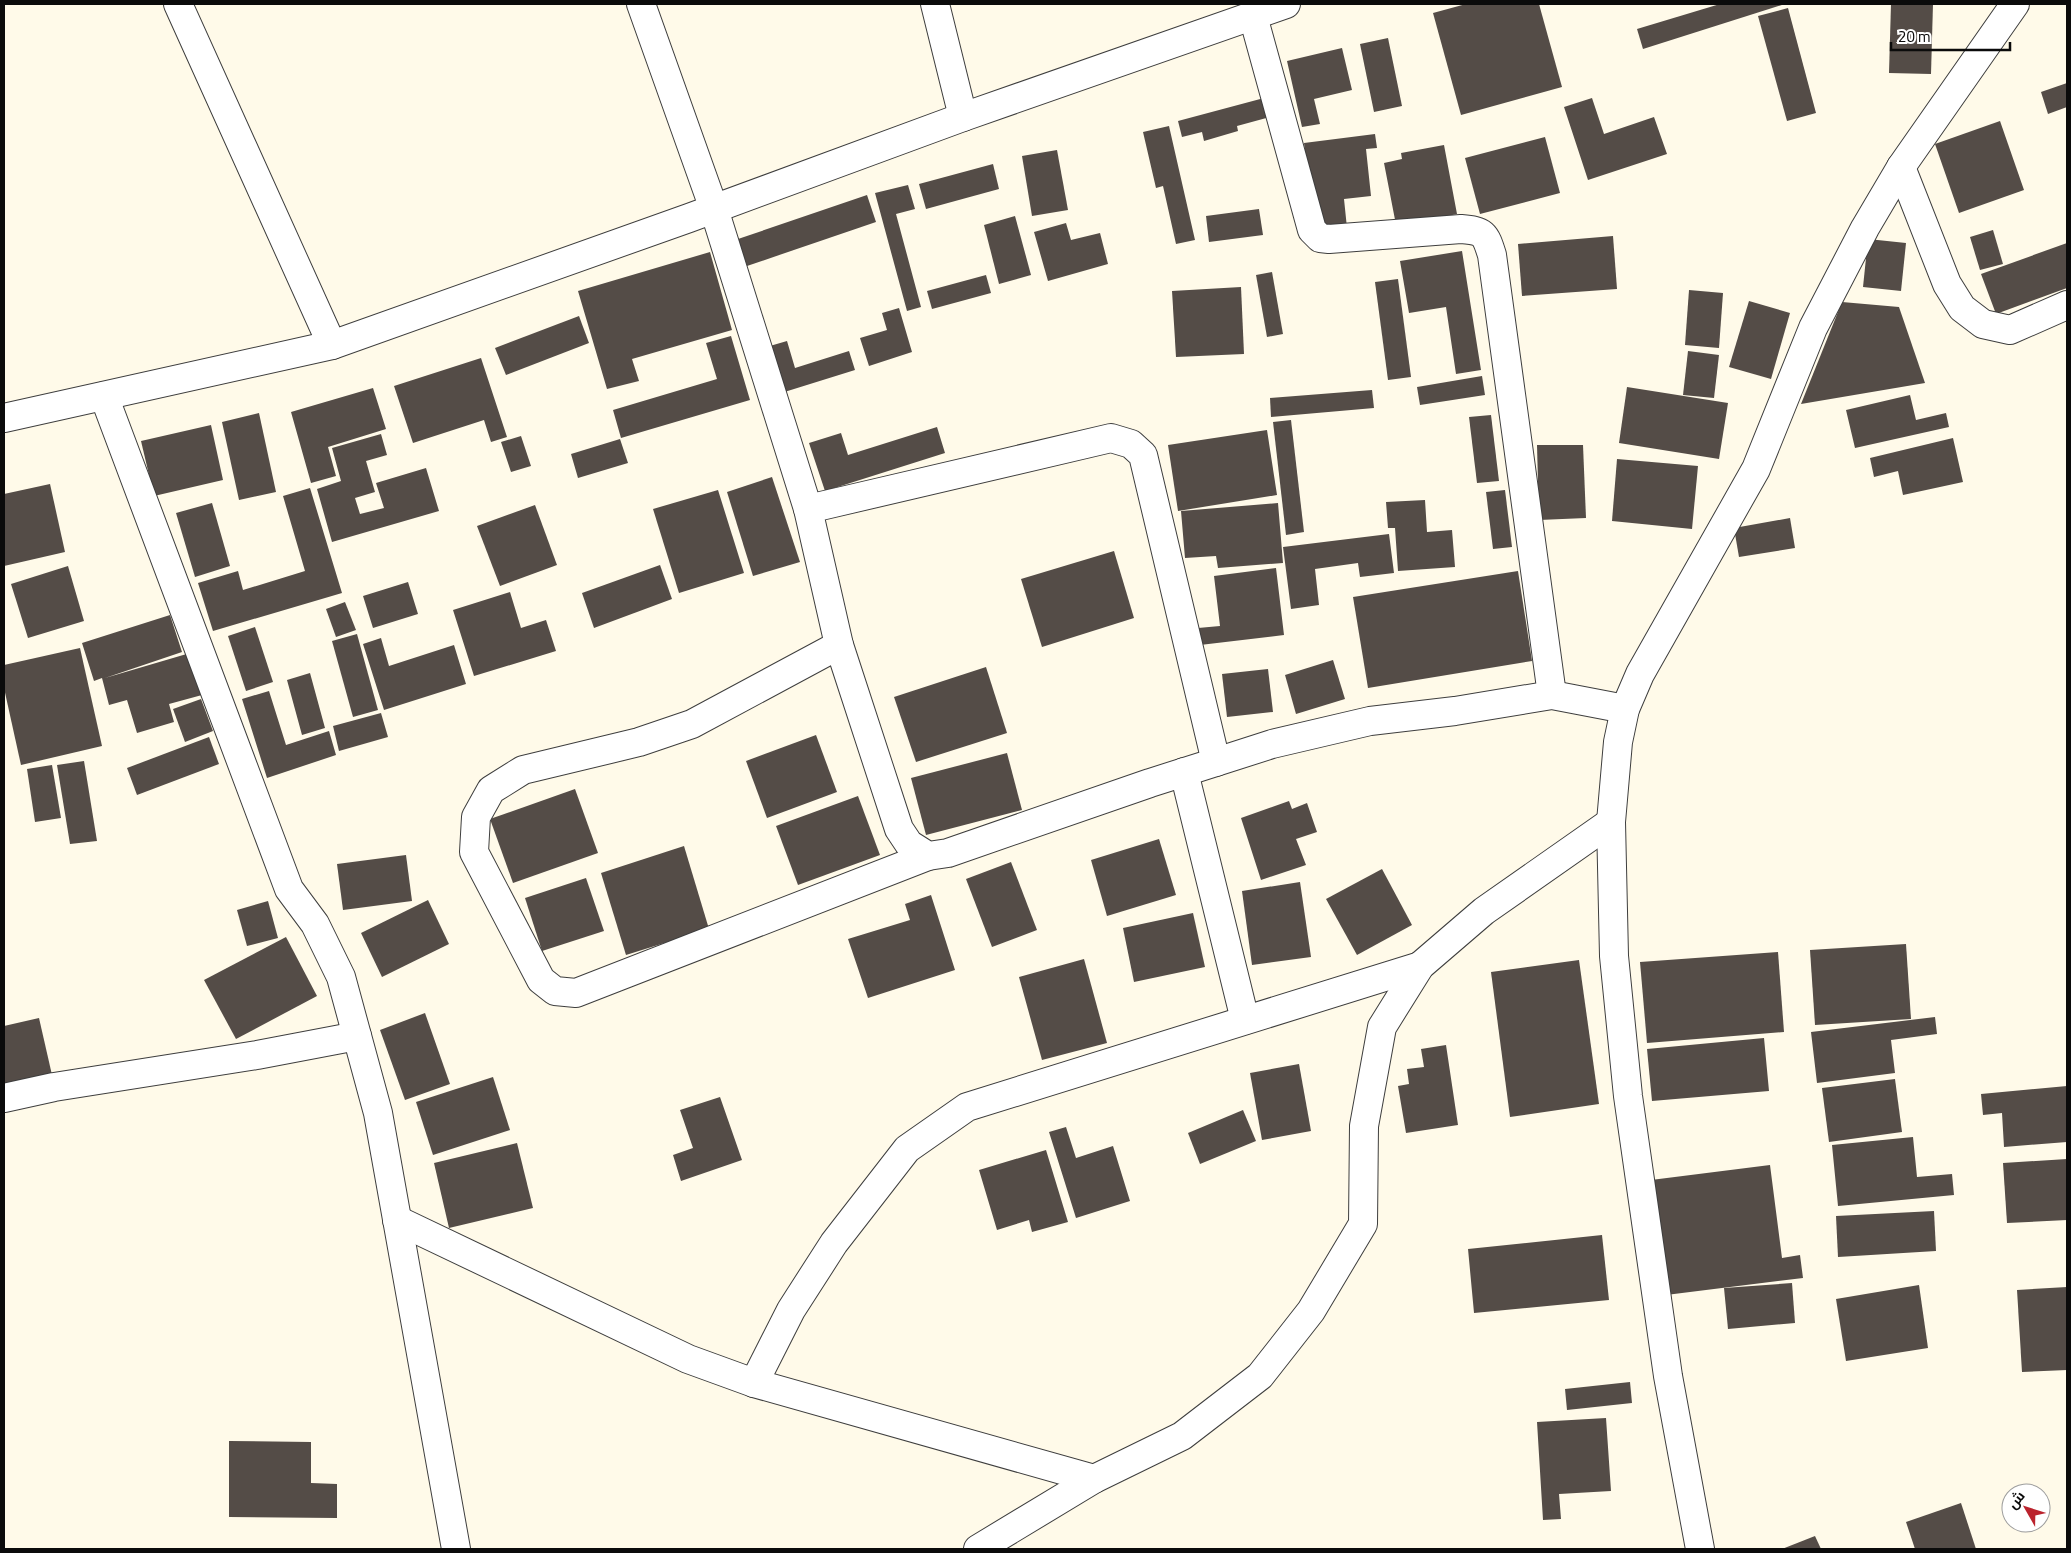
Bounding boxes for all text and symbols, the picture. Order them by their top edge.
scale bar [1891,20,2010,52]
text: 20 m [1898,22,1931,51]
north arrow [2001,1483,2051,1533]
text: ش [2000,1485,2032,1515]

